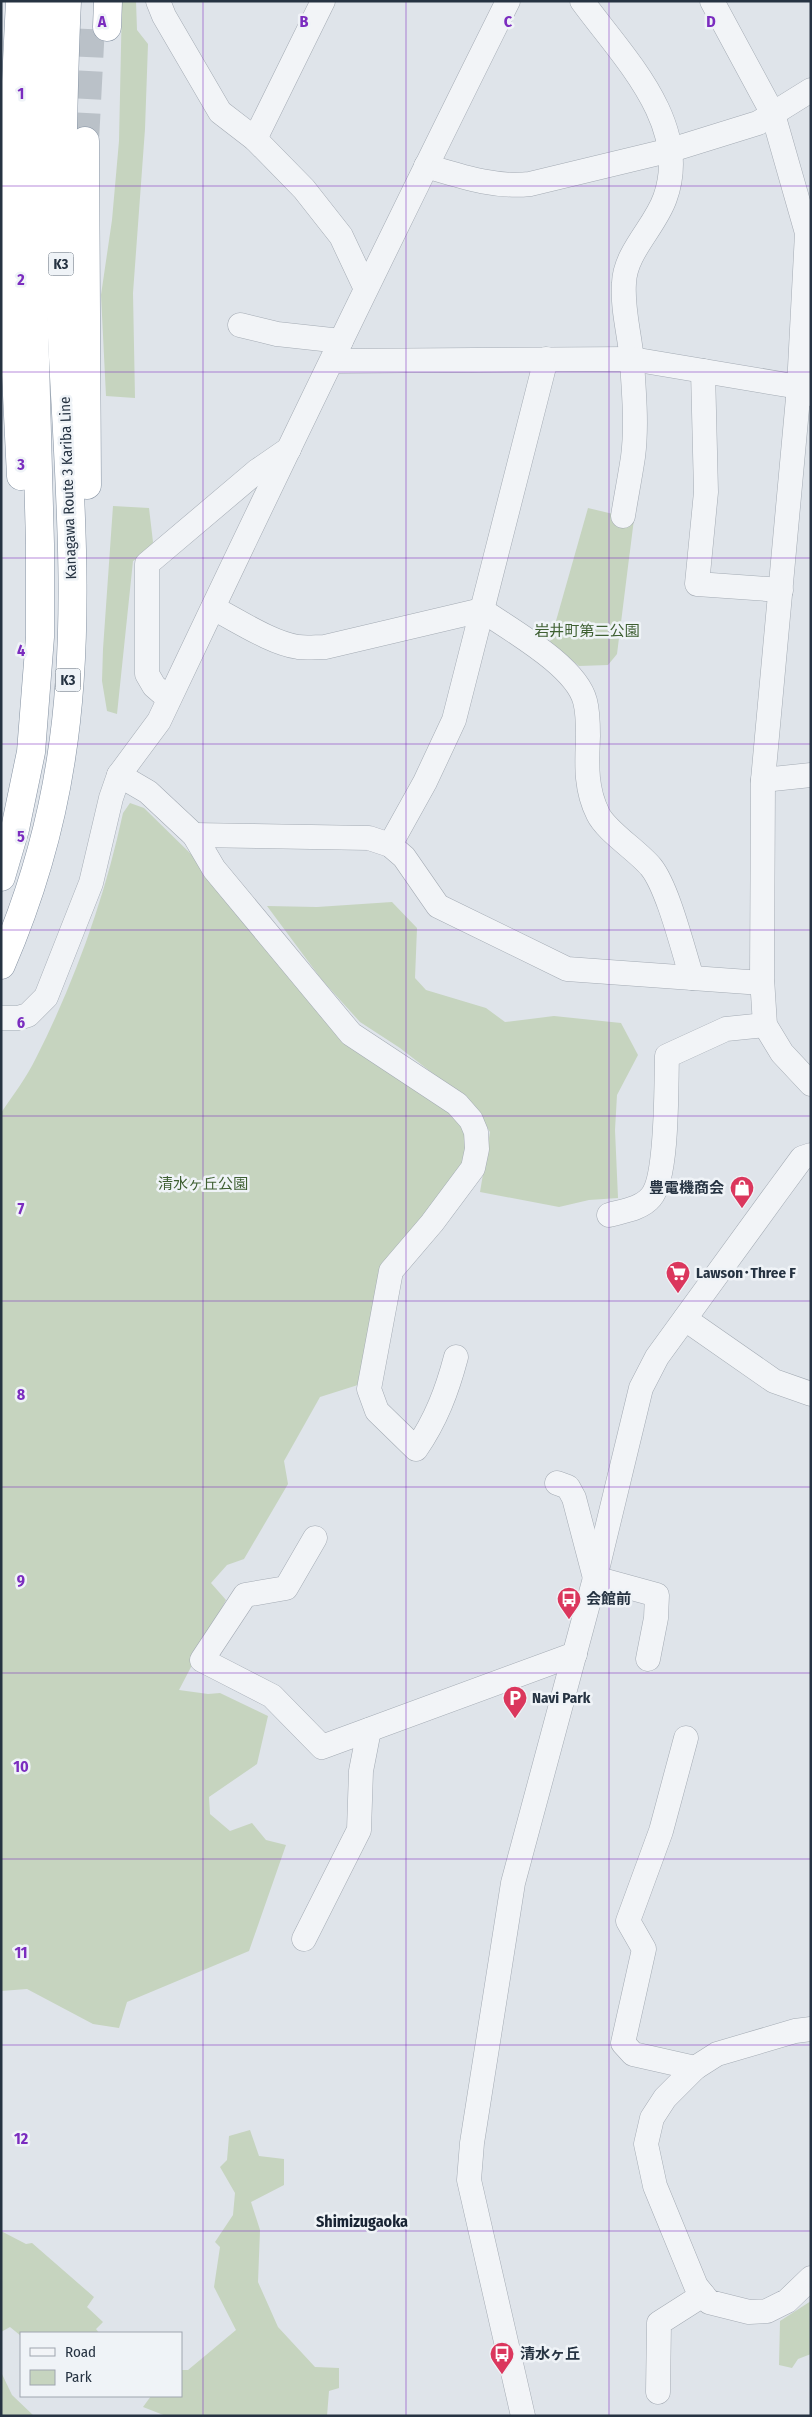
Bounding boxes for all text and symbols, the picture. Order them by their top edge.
text: A [97,12,107,31]
text: B [300,12,309,31]
text: C [504,12,513,31]
text: D [706,12,716,31]
text: 1 [18,84,24,103]
road number: K3 [48,252,74,276]
text: 2 [16,270,25,289]
street label: Kanagawa Route 3 Kariba Line [56,396,80,580]
text: 3 [16,455,25,474]
park label: 岩井町第二公園 [534,622,640,640]
text: 4 [17,641,25,660]
road number: K3 [56,668,80,692]
text: 5 [17,827,25,846]
text: 6 [17,1013,25,1032]
park label: 清水ヶ丘公園 [158,1175,248,1193]
shop icon: 豊電機商会 [729,1175,755,1209]
place label: 豊電機商会 [649,1179,724,1197]
text: 7 [18,1199,25,1218]
supermarket icon: Lawson･Three F [665,1260,691,1294]
place label: Lawson･Three F [696,1264,796,1282]
text: 8 [17,1385,26,1404]
text: 9 [17,1571,25,1590]
bus stop icon: 会館前 [556,1586,582,1620]
place label: 会館前 [586,1590,631,1608]
parking icon: Navi Park [502,1685,528,1719]
place label: Navi Park [532,1689,591,1707]
text: 10 [13,1757,29,1776]
text: 11 [14,1943,28,1962]
text: 12 [14,2129,29,2148]
district label: Shimizugaoka [316,2212,408,2231]
legend [20,2332,182,2397]
bus stop icon: 清水ヶ丘 [489,2341,515,2375]
text: Road [65,2343,96,2361]
place label: 清水ヶ丘 [520,2345,580,2363]
text: Park [65,2368,92,2386]

